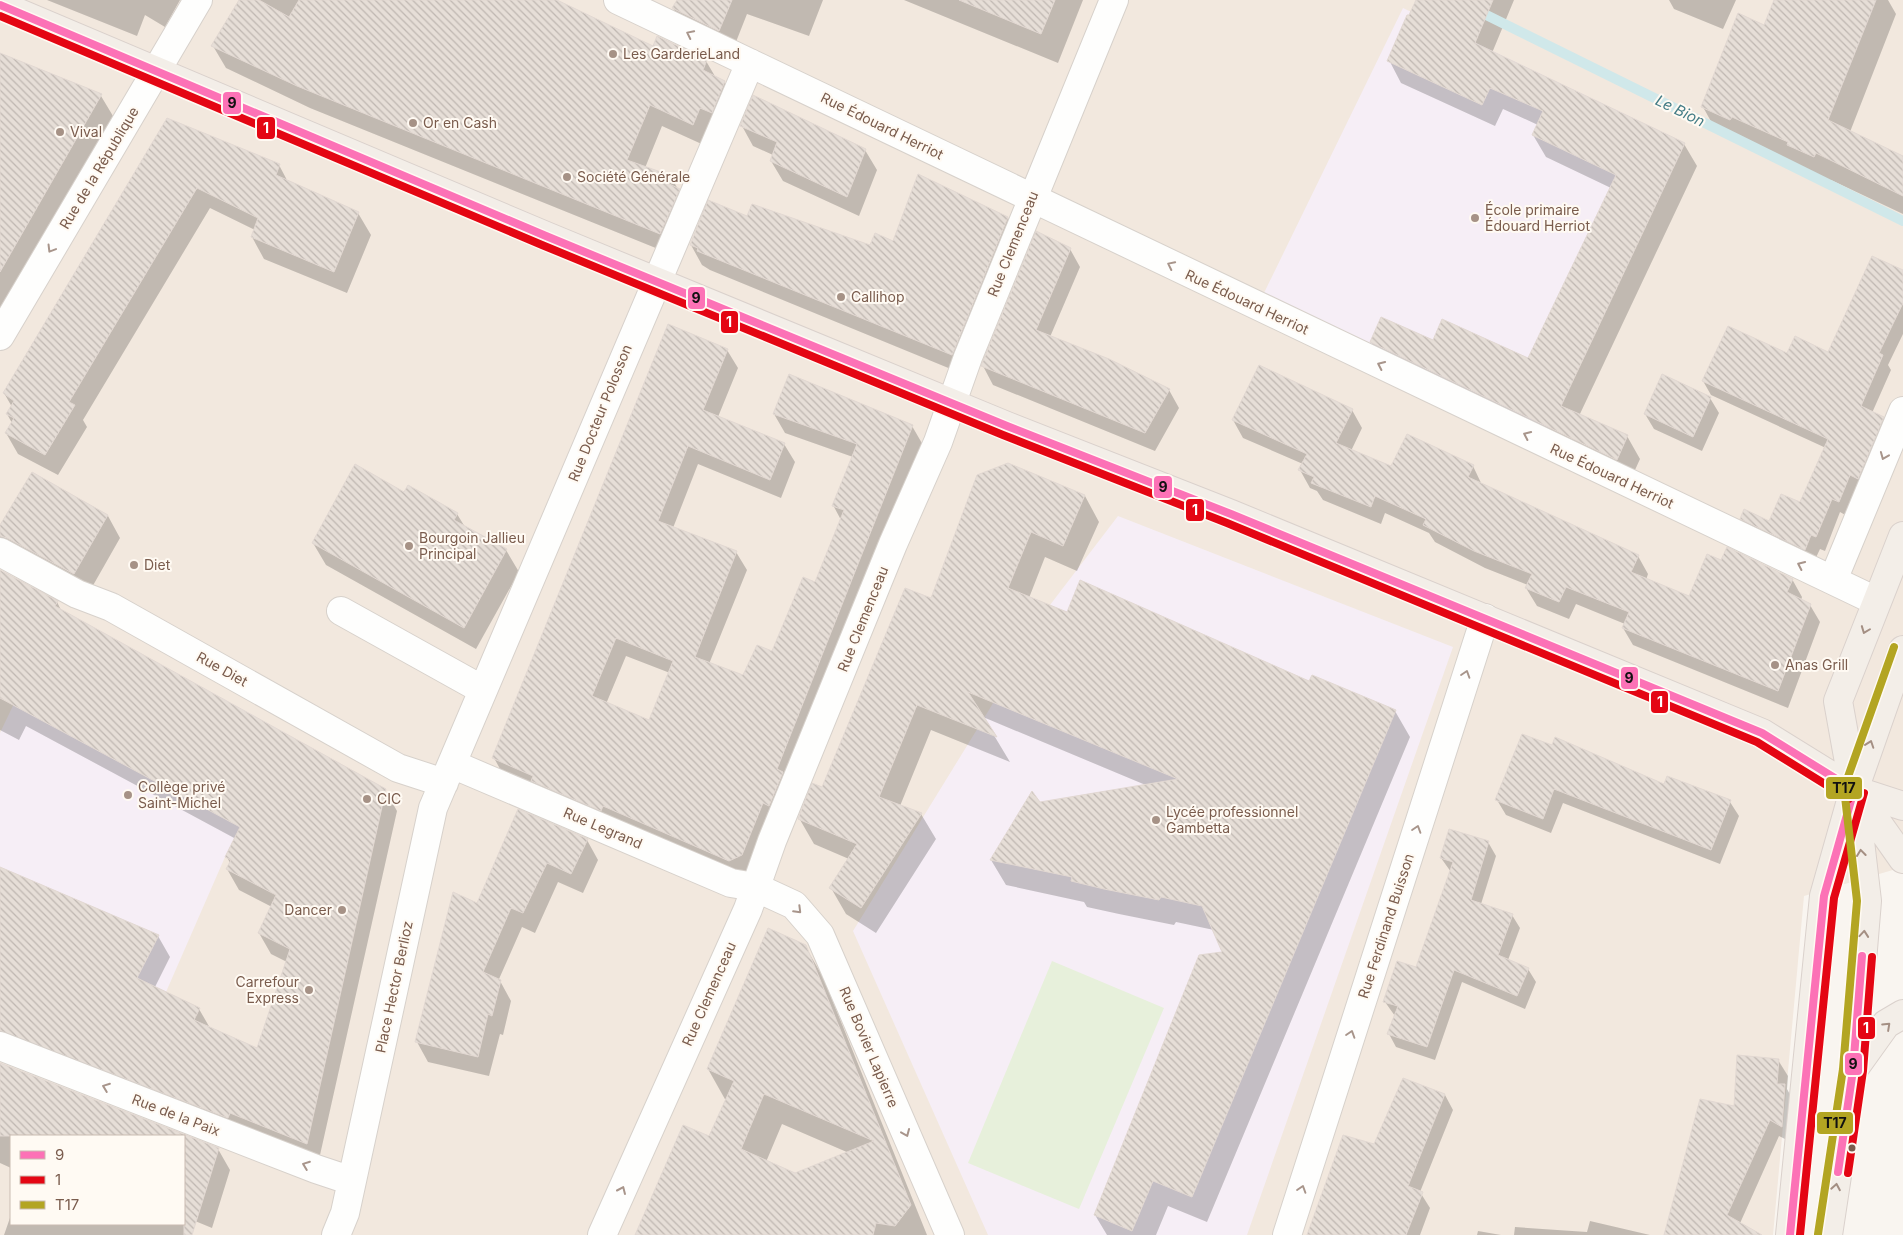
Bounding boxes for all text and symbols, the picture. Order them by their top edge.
one-way arrow [686,30,695,41]
place label: Les GarderieLand [623,45,740,62]
marker: Les GarderieLand [607,48,619,60]
street label: Rue Édouard Herriot [818,88,947,163]
water label: Le Bion [1652,90,1708,131]
line badge: 9 [222,91,242,115]
text: 9 [227,94,237,111]
street label: Rue de la République [55,104,142,232]
place label: Or en Cash [423,114,497,131]
line badge: 1 [256,116,276,140]
marker: Or en Cash [407,117,419,129]
text: 1 [263,119,269,136]
place label: Vival [70,123,102,140]
marker: Vival [54,126,66,138]
place label: Société Générale [577,168,690,185]
marker: Société Générale [561,171,573,183]
street label: Rue Clemenceau [984,189,1041,299]
place label: École primaire Édouard Herriot [1485,201,1590,234]
marker: École primaire Édouard Herriot [1469,212,1481,224]
one-way arrow [48,243,58,252]
one-way arrow [1167,261,1176,272]
street label: Rue Édouard Herriot [1183,265,1312,338]
line badge: 9 [687,286,706,310]
place label: Callihop [851,288,905,305]
text: 9 [691,289,701,306]
marker: Callihop [835,291,847,303]
line badge: 1 [720,310,739,334]
text: 1 [726,313,732,330]
street label: Rue Docteur Polosson [564,342,635,484]
one-way arrow [1377,361,1386,372]
one-way arrow [1523,431,1532,441]
street label: Rue Édouard Herriot [1548,439,1677,512]
one-way arrow [1880,451,1891,460]
line badge: 9 [1153,475,1173,499]
text: 9 [1158,478,1168,495]
line badge: 1 [1185,498,1205,522]
text: 1 [1192,501,1198,518]
place label: Bourgoin Jallieu Principal [419,529,525,562]
marker: Bourgoin Jallieu Principal [403,540,415,552]
place label: Diet [144,556,171,573]
marker: Diet [128,559,140,571]
one-way arrow [1797,561,1806,571]
street label: Rue Clemenceau [834,564,891,674]
one-way arrow [1861,625,1871,634]
street label: Rue Diet [194,648,251,690]
place label: Anas Grill [1785,656,1848,673]
marker: Anas Grill [1769,659,1781,671]
line badge: 9 [1620,666,1639,690]
text: 9 [1624,669,1634,686]
one-way arrow [1461,671,1471,679]
line badge: 1 [1650,690,1669,714]
text: 1 [1657,693,1663,710]
one-way arrow [1864,740,1874,749]
line badge: T17 [1825,776,1863,800]
place label: Collège privé Saint-Michel [138,778,225,811]
text: T17 [1832,779,1856,796]
marker: Collège privé Saint-Michel [122,789,134,801]
place label: CIC [377,790,401,807]
marker: CIC [361,793,373,805]
street label: Rue Legrand [561,803,645,852]
place label: Lycée professionnel Gambetta [1166,803,1298,836]
marker: Lycée professionnel Gambetta [1150,814,1162,826]
one-way arrow [1411,825,1421,834]
one-way arrow [1856,849,1867,857]
street label: Rue Ferdinand Buisson [1354,851,1417,1000]
place label: Dancer [284,901,332,918]
marker: Dancer [336,904,348,916]
one-way arrow [792,904,801,913]
street label: Place Hector Berlioz [371,919,416,1054]
one-way arrow [1858,930,1869,938]
street label: Rue Clemenceau [678,939,739,1049]
place label: Carrefour Express [236,973,299,1006]
marker: Carrefour Express [303,984,315,996]
street label: Rue Bovier Lapierre [836,984,903,1110]
line badge: 1 [1857,1016,1876,1040]
text: 1 [1863,1019,1869,1036]
one-way arrow [1881,1023,1890,1032]
one-way arrow [1346,1030,1356,1038]
line badge: 9 [1844,1052,1863,1076]
text: 9 [1848,1055,1858,1072]
one-way arrow [102,1083,111,1093]
street label: Rue de la Paix [130,1090,223,1139]
line badge: T17 [1816,1111,1854,1135]
text: T17 [1823,1114,1847,1131]
one-way arrow [899,1128,910,1137]
legend [10,1135,185,1225]
unlabelled marker [1847,1143,1857,1153]
text: 9 [55,1145,64,1164]
one-way arrow [302,1161,311,1172]
text: 1 [55,1170,61,1189]
one-way arrow [1830,1183,1840,1191]
one-way arrow [1296,1185,1306,1193]
one-way arrow [615,1186,626,1195]
text: T17 [55,1195,79,1214]

